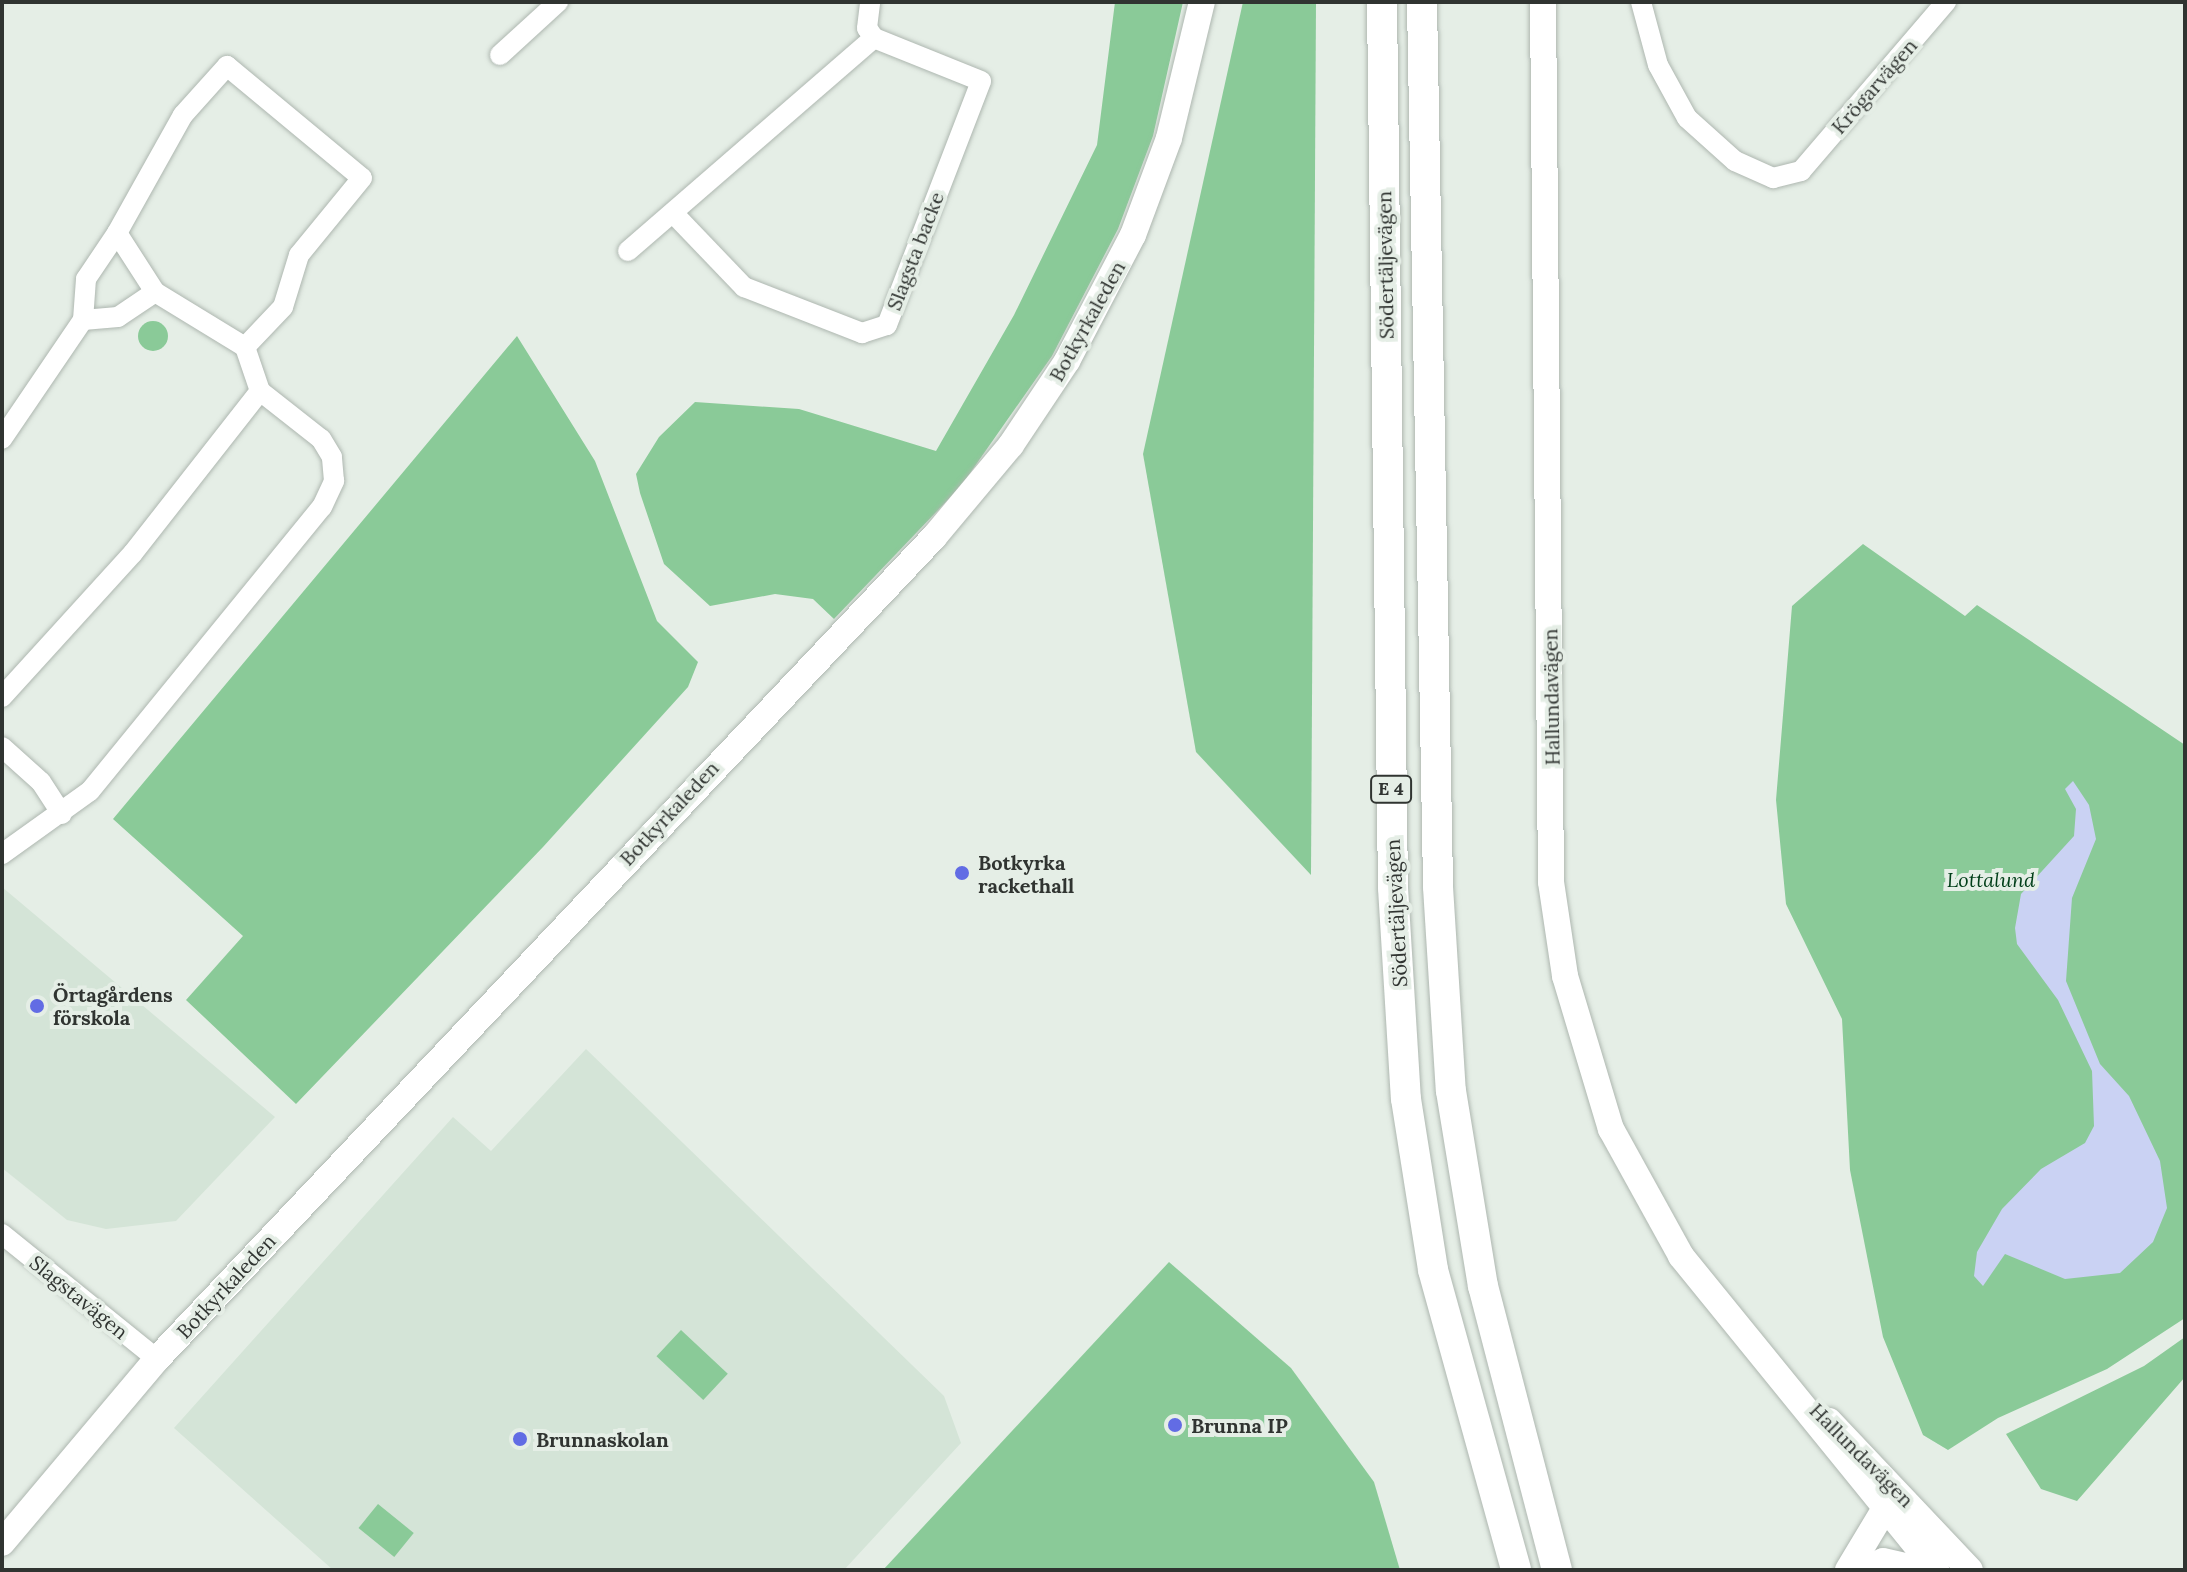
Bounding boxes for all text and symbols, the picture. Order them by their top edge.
street label: Krögarvägen [1826,34,1922,138]
street label: Slagsta backe [881,188,949,314]
street label: Södertäljevägen [1372,191,1398,339]
street label: Botkyrkaleden [1044,257,1130,385]
street label: Hallundavägen [1538,628,1564,766]
street label: Botkyrkaleden [615,756,723,870]
road number: E 4 [1369,775,1413,803]
street label: Södertäljevägen [1380,838,1412,988]
place label: Botkyrka rackethall [978,850,1074,897]
marker: Botkyrka rackethall [953,864,971,882]
park label: Lottalund [1947,867,2035,891]
place label: Örtagårdens förskola [53,982,173,1029]
marker: Örtagårdens förskola [28,997,46,1015]
street label: Botkyrkaleden [172,1229,280,1343]
street label: Slagstavägen [25,1250,133,1344]
street label: Hallundavägen [1805,1398,1919,1512]
place label: Brunna IP [1191,1413,1288,1437]
marker: Brunna IP [1166,1416,1184,1434]
place label: Brunnaskolan [536,1427,669,1451]
marker: Brunnaskolan [511,1430,529,1448]

